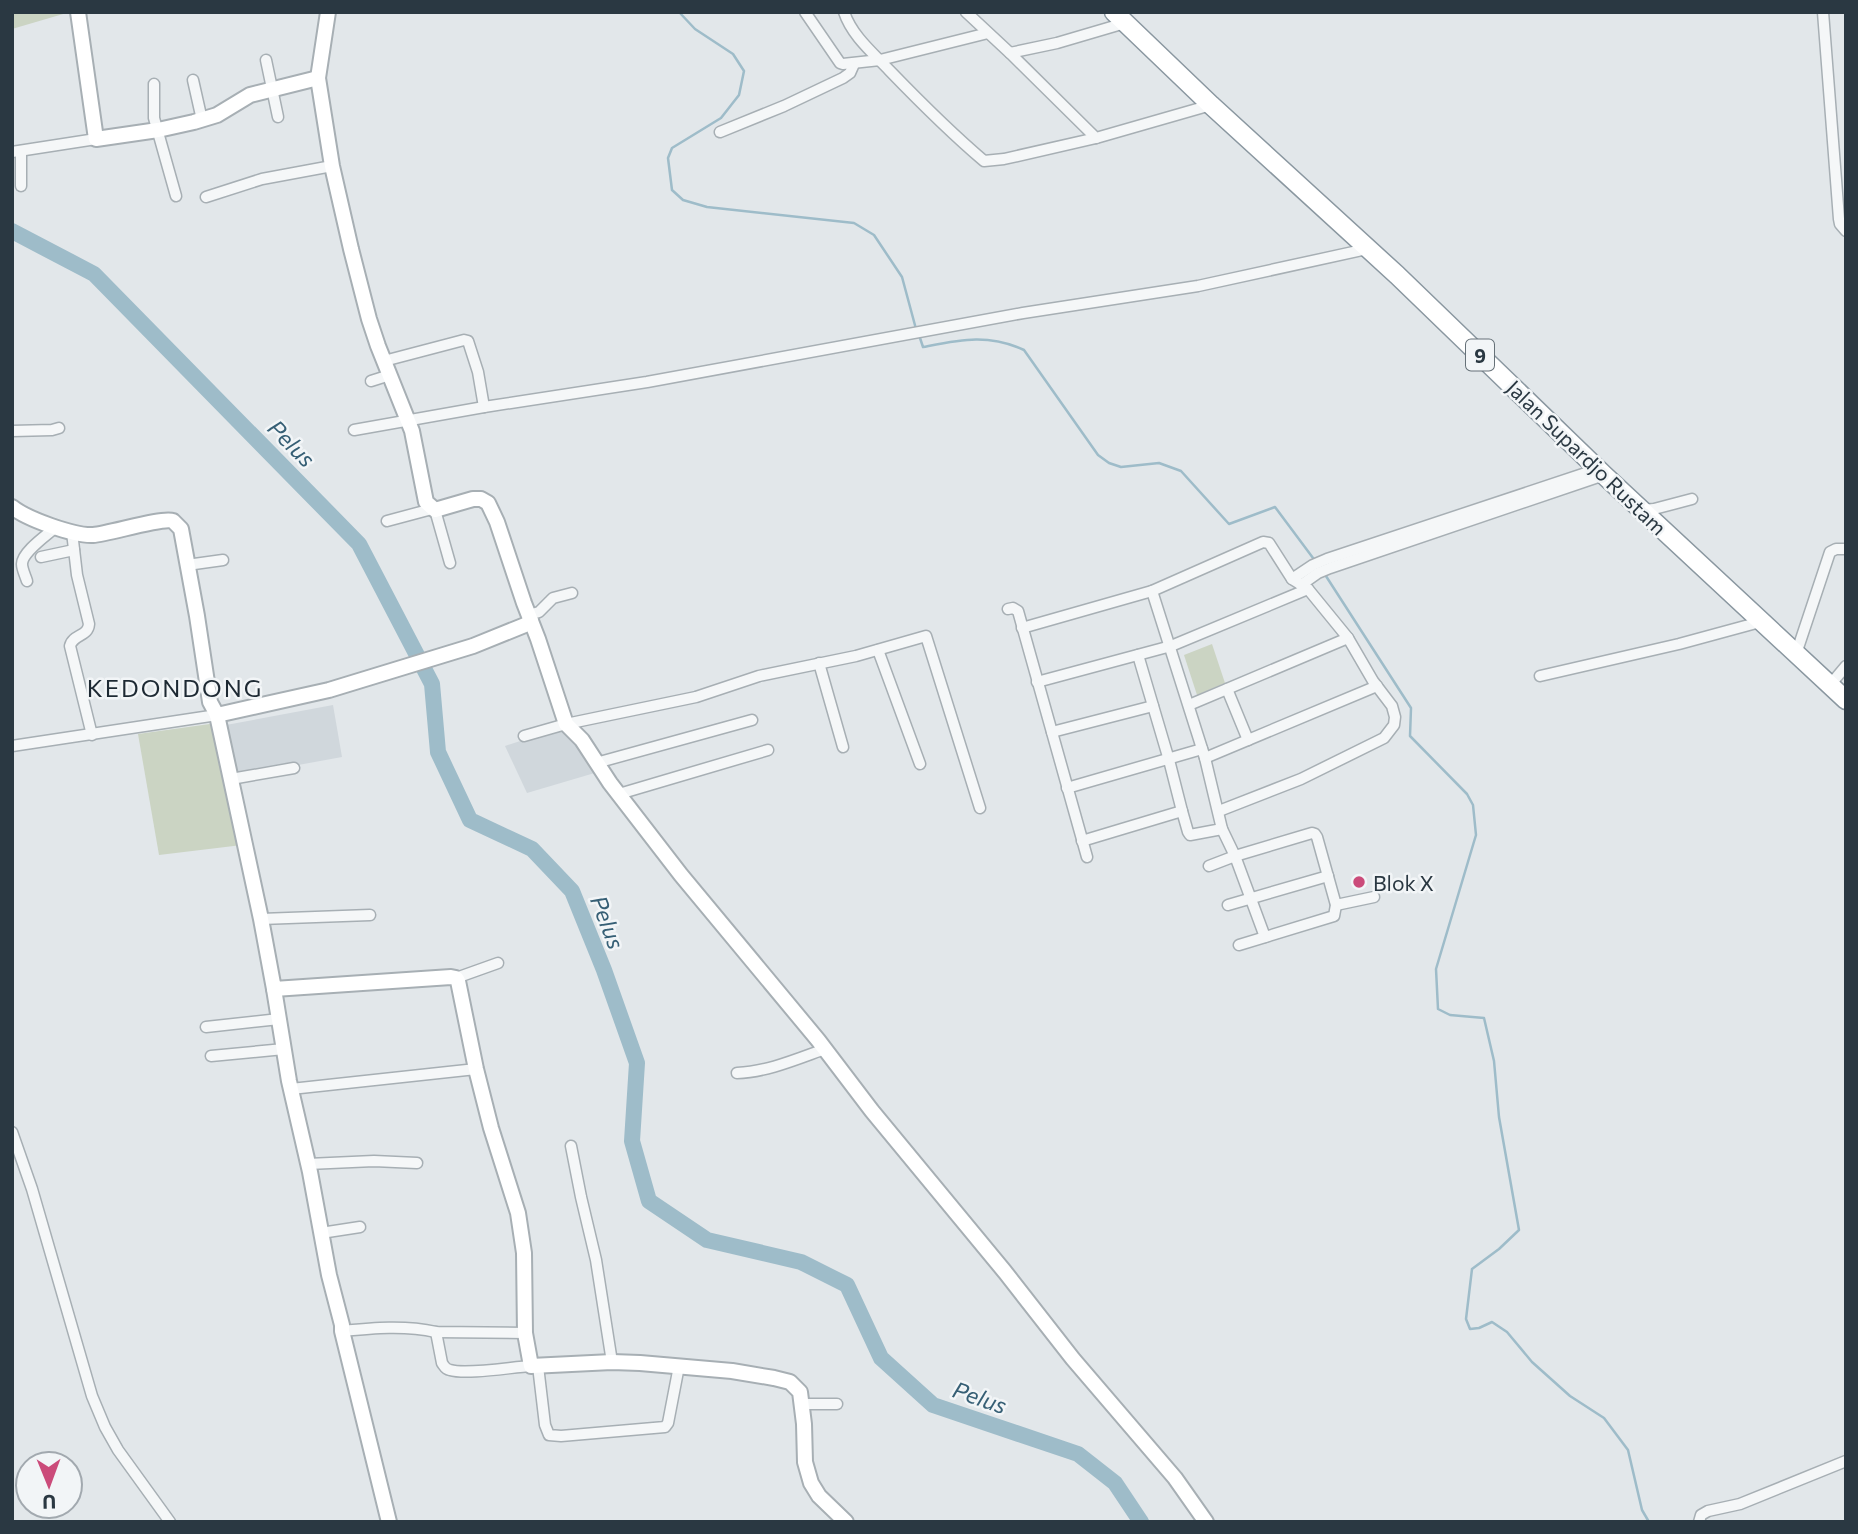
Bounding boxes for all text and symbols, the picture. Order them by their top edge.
road number: 9 [1466,340,1494,370]
street label: Jalan Supardjo Rustam [1502,374,1672,540]
water label: Pelus [263,414,321,472]
district label: KEDONDONG [87,673,263,702]
place label: Blok X [1373,870,1434,895]
marker: Blok X [1351,874,1367,890]
water label: Pelus [585,891,631,953]
water label: Pelus [949,1375,1011,1419]
north arrow [14,1450,84,1520]
text: U [42,1491,56,1514]

